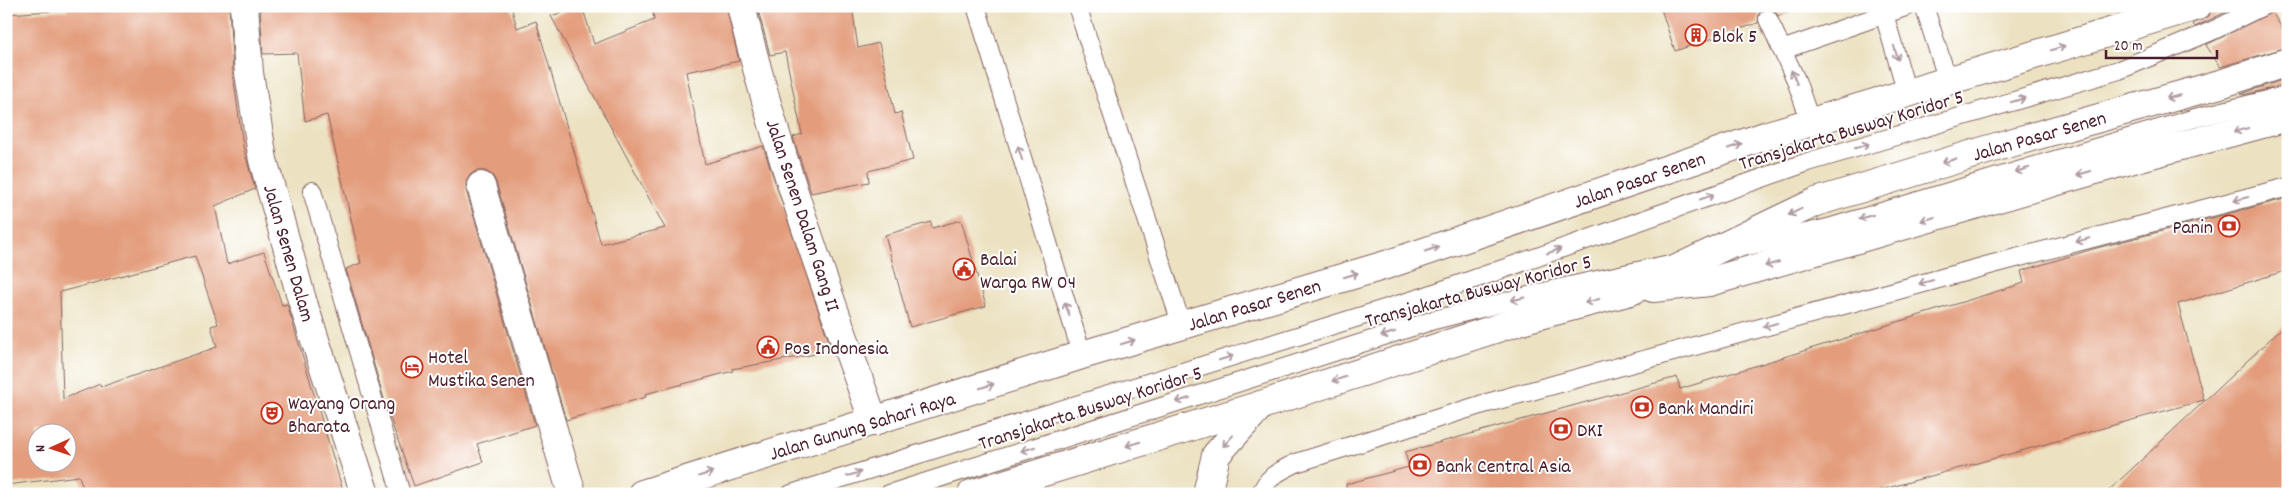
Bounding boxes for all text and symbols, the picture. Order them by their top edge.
building icon: Blok 5 [1684,23,1708,47]
place label: Blok 5 [1712,24,1757,52]
scale bar [2106,28,2218,60]
text: 20 m [2114,36,2142,58]
one-way arrow [2049,42,2065,52]
one-way arrow [1891,45,1901,61]
one-way arrow [1789,70,1798,85]
street label: Transjakarta Busway Koridor 5 [1736,84,1968,179]
one-way arrow [2165,93,2181,102]
one-way arrow [2009,95,2025,105]
street label: Jalan Pasar Senen [1970,105,2110,170]
street label: Jalan Senen Dalam Gang II [757,116,845,316]
one-way arrow [2233,126,2249,135]
one-way arrow [1727,141,1743,151]
one-way arrow [1853,141,1869,151]
one-way arrow [1015,146,1025,162]
street label: Jalan Pasar Senen [1570,146,1710,218]
one-way arrow [1942,157,1958,166]
one-way arrow [2014,166,2030,176]
one-way arrow [2076,169,2092,179]
street label: Jalan Senen Dalam [254,182,320,326]
one-way arrow [1699,192,1715,201]
one-way arrow [2233,195,2249,205]
one-way arrow [1788,208,1803,217]
one-way arrow [1859,212,1875,222]
one-way arrow [1920,214,1936,224]
bank icon: Panin [2217,214,2241,238]
place label: Panin [2172,215,2213,243]
one-way arrow [2076,236,2092,246]
one-way arrow [1424,244,1439,253]
one-way arrow [1546,246,1561,255]
place label: Balai Warga RW 04 [980,247,1076,298]
street label: Transjakarta Busway Koridor 5 [1362,249,1595,337]
public building icon: Balai Warga RW 04 [952,257,976,281]
one-way arrow [1764,259,1780,269]
one-way arrow [1343,270,1359,280]
street label: Jalan Pasar Senen [1185,273,1325,340]
one-way arrow [1919,278,1935,287]
one-way arrow [1510,295,1526,304]
one-way arrow [1585,297,1601,306]
one-way arrow [1061,301,1071,317]
one-way arrow [1762,321,1778,331]
one-way arrow [1380,330,1396,340]
public building icon: Pos Indonesia [756,335,780,359]
place label: Pos Indonesia [784,336,889,364]
one-way arrow [1120,336,1136,346]
place label: Hotel Mustika Senen [428,345,535,396]
one-way arrow [1218,353,1234,363]
hotel icon: Hotel Mustika Senen [400,355,424,379]
street label: Transjakarta Busway Koridor 5 [975,360,1206,459]
one-way arrow [1331,374,1347,384]
one-way arrow [979,381,994,390]
street label: Jalan Gunung Sahari Raya [767,386,960,469]
place label: Wayang Orang Bharata [288,391,395,442]
one-way arrow [1175,395,1191,405]
bank icon: Bank Mandiri [1630,395,1654,419]
place label: Bank Mandiri [1658,396,1754,424]
theatre icon: Wayang Orang Bharata [260,401,284,425]
bank icon: DKI [1549,417,1573,441]
place label: DKI [1577,418,1603,446]
north arrow [28,422,78,472]
one-way arrow [1223,434,1234,447]
one-way arrow [1125,440,1141,450]
text: N [31,445,51,453]
one-way arrow [1021,445,1036,454]
bank icon: Bank Central Asia [1408,453,1432,477]
place label: Bank Central Asia [1436,454,1571,482]
one-way arrow [697,469,713,479]
one-way arrow [846,469,861,478]

